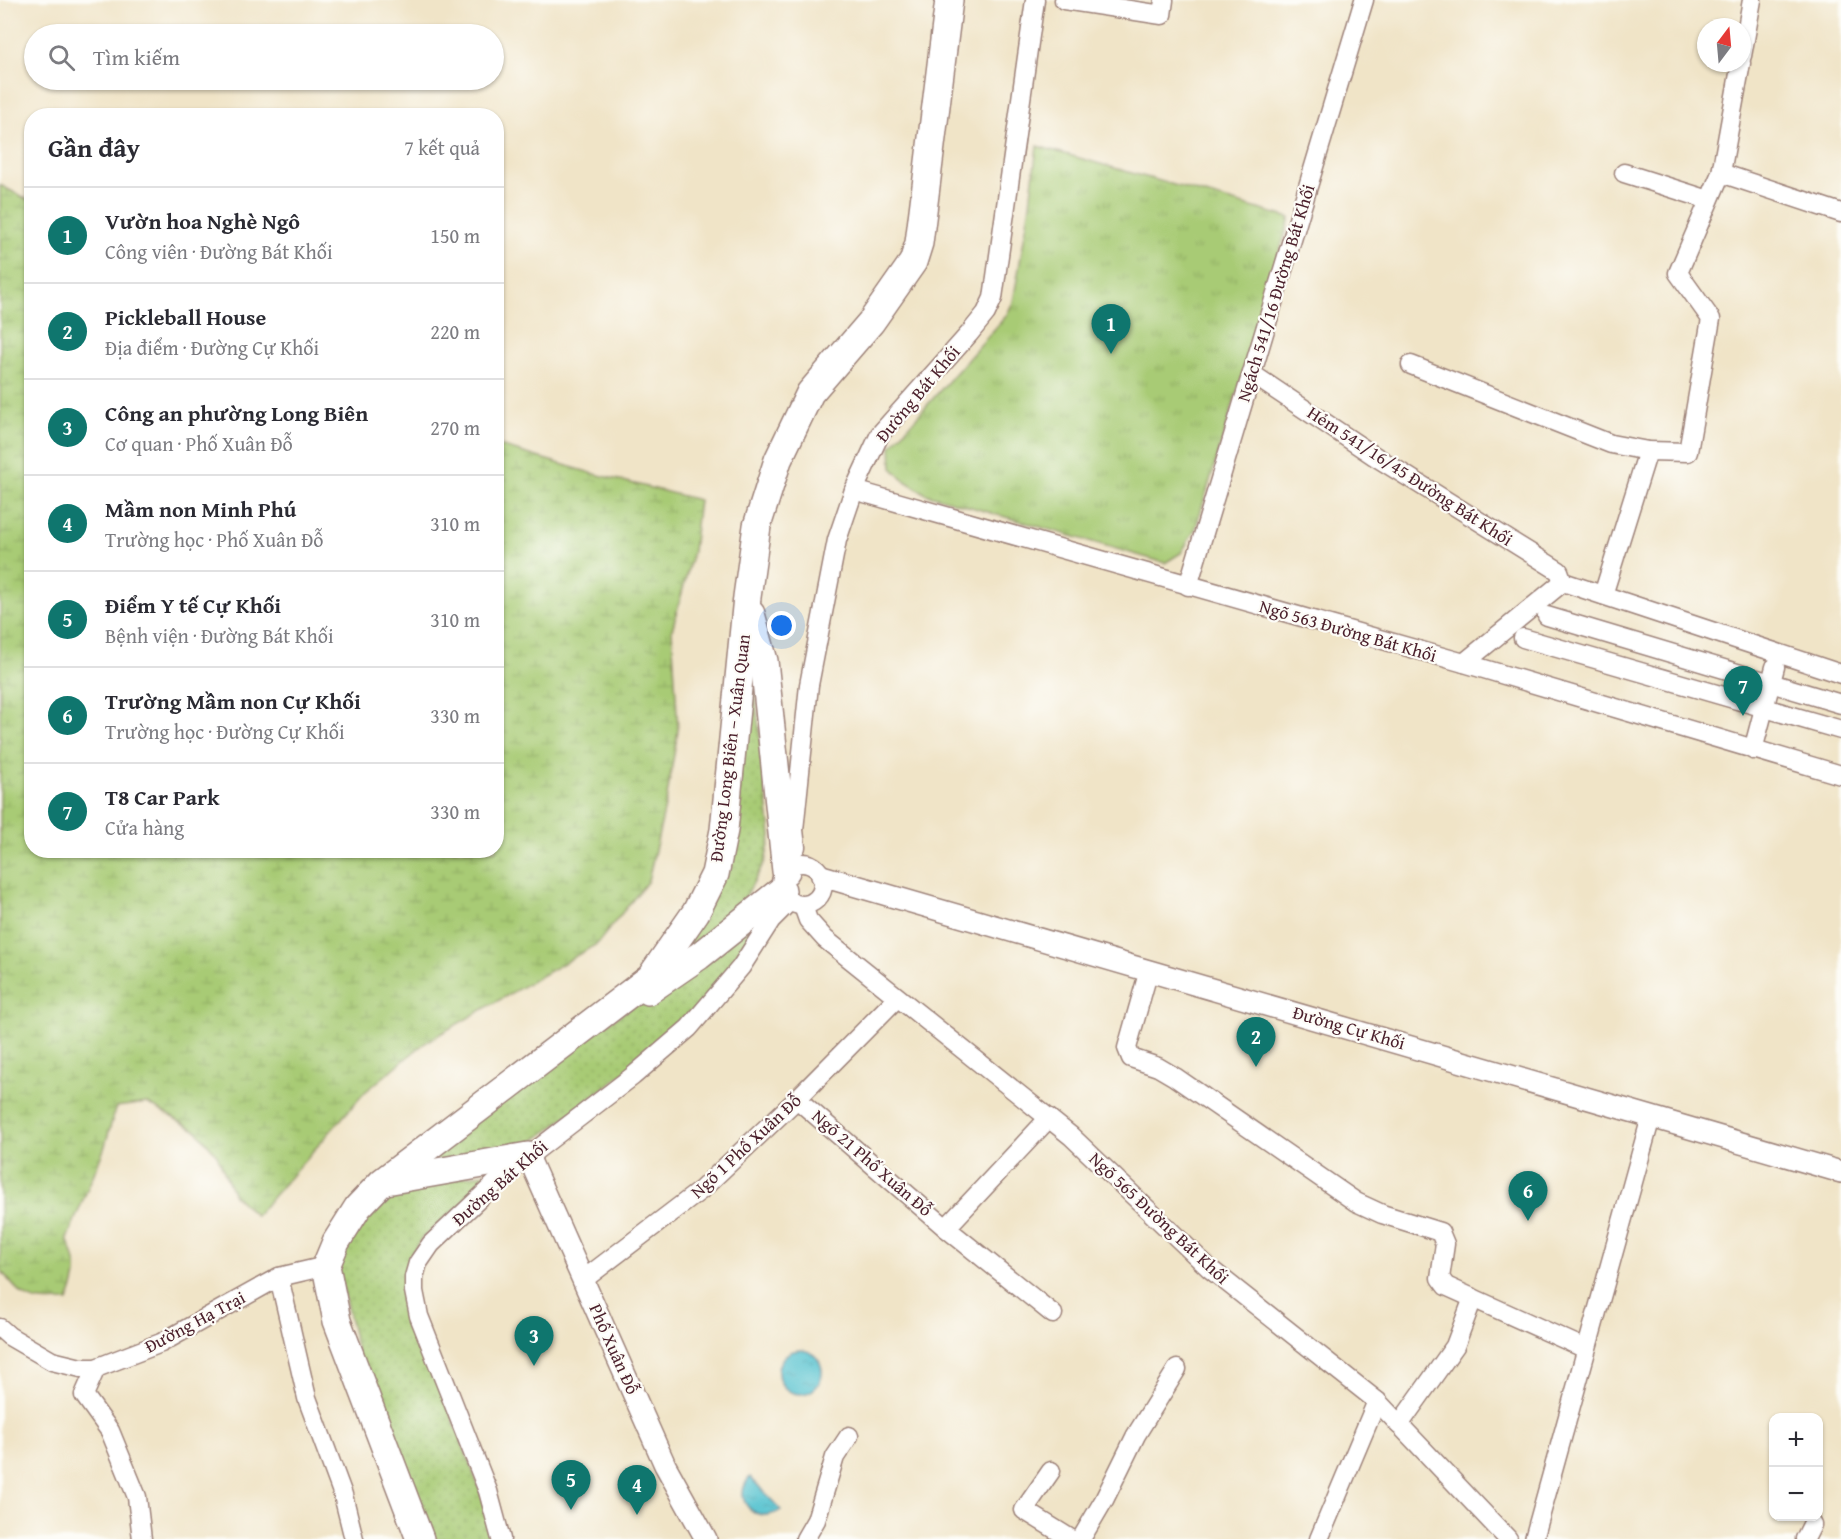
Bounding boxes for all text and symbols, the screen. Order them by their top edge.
north arrow [1697,18,1751,72]
search box [24,24,504,90]
icon: search [45,41,78,74]
text: Tìm kiếm [93,41,180,73]
text: Gần đây [48,128,140,167]
text: 7 kết quả [404,133,480,162]
street label: Ngách 541/16 Đường Bát Khối [1230,181,1321,405]
text: Vườn hoa Nghè Ngô [105,205,300,237]
text: 1 [62,221,73,250]
text: 150 m [430,221,480,250]
text: Công viên · Đường Bát Khối [105,237,333,266]
text: Pickleball House [105,301,266,333]
pin: 1 [1092,304,1130,354]
text: 2 [62,317,73,346]
text: 220 m [430,317,480,346]
text: Địa điểm · Đường Cự Khối [105,333,319,362]
street label: Đường Bát Khối [869,339,966,448]
text: Công an phường Long Biên [105,397,368,429]
street label: Hẻm 541/16/45 Đường Bát Khối [1302,399,1518,552]
text: 3 [62,413,73,442]
text: 270 m [430,413,480,442]
text: Cơ quan · Phố Xuân Đỗ [105,429,293,458]
text: Mầm non Minh Phú [105,493,296,525]
text: 4 [62,509,73,538]
text: 310 m [430,509,480,538]
text: Trường học · Phố Xuân Đỗ [105,525,324,554]
text: Điểm Y tế Cự Khối [105,589,281,621]
street label: Ngõ 563 Đường Bát Khối [1256,592,1440,669]
text: 5 [62,605,73,634]
text: 310 m [430,605,480,634]
your location [767,611,796,640]
text: Bệnh viện · Đường Bát Khối [105,621,334,650]
street label: Đường Long Biên – Xuân Quan [702,632,757,863]
pin: 7 [1724,666,1762,716]
text: Trường Mầm non Cự Khối [105,685,361,717]
text: 6 [62,701,73,730]
text: 330 m [430,701,480,730]
text: Trường học · Đường Cự Khối [105,717,345,746]
text: T8 Car Park [105,781,220,813]
text: 7 [62,797,73,826]
text: 330 m [430,797,480,826]
text: Cửa hàng [105,813,184,842]
street label: Đường Cự Khối [1290,999,1408,1056]
pin: 2 [1236,1018,1276,1067]
street label: Ngõ 1 Phố Xuân Đỗ [684,1087,807,1204]
street label: Ngõ 21 Phố Xuân Đỗ [806,1103,938,1223]
street label: Đường Bát Khối [446,1133,554,1232]
street label: Ngõ 565 Đường Bát Khối [1083,1145,1236,1290]
pin: 6 [1508,1172,1547,1221]
street label: Đường Hạ Trại [139,1284,250,1359]
street label: Phố Xuân Đỗ [582,1299,646,1398]
pin: 3 [514,1316,554,1366]
map controls [1769,1413,1823,1521]
button: + [1769,1413,1823,1467]
pin: 5 [552,1460,590,1510]
pin: 4 [618,1466,656,1515]
button: − [1769,1467,1823,1521]

